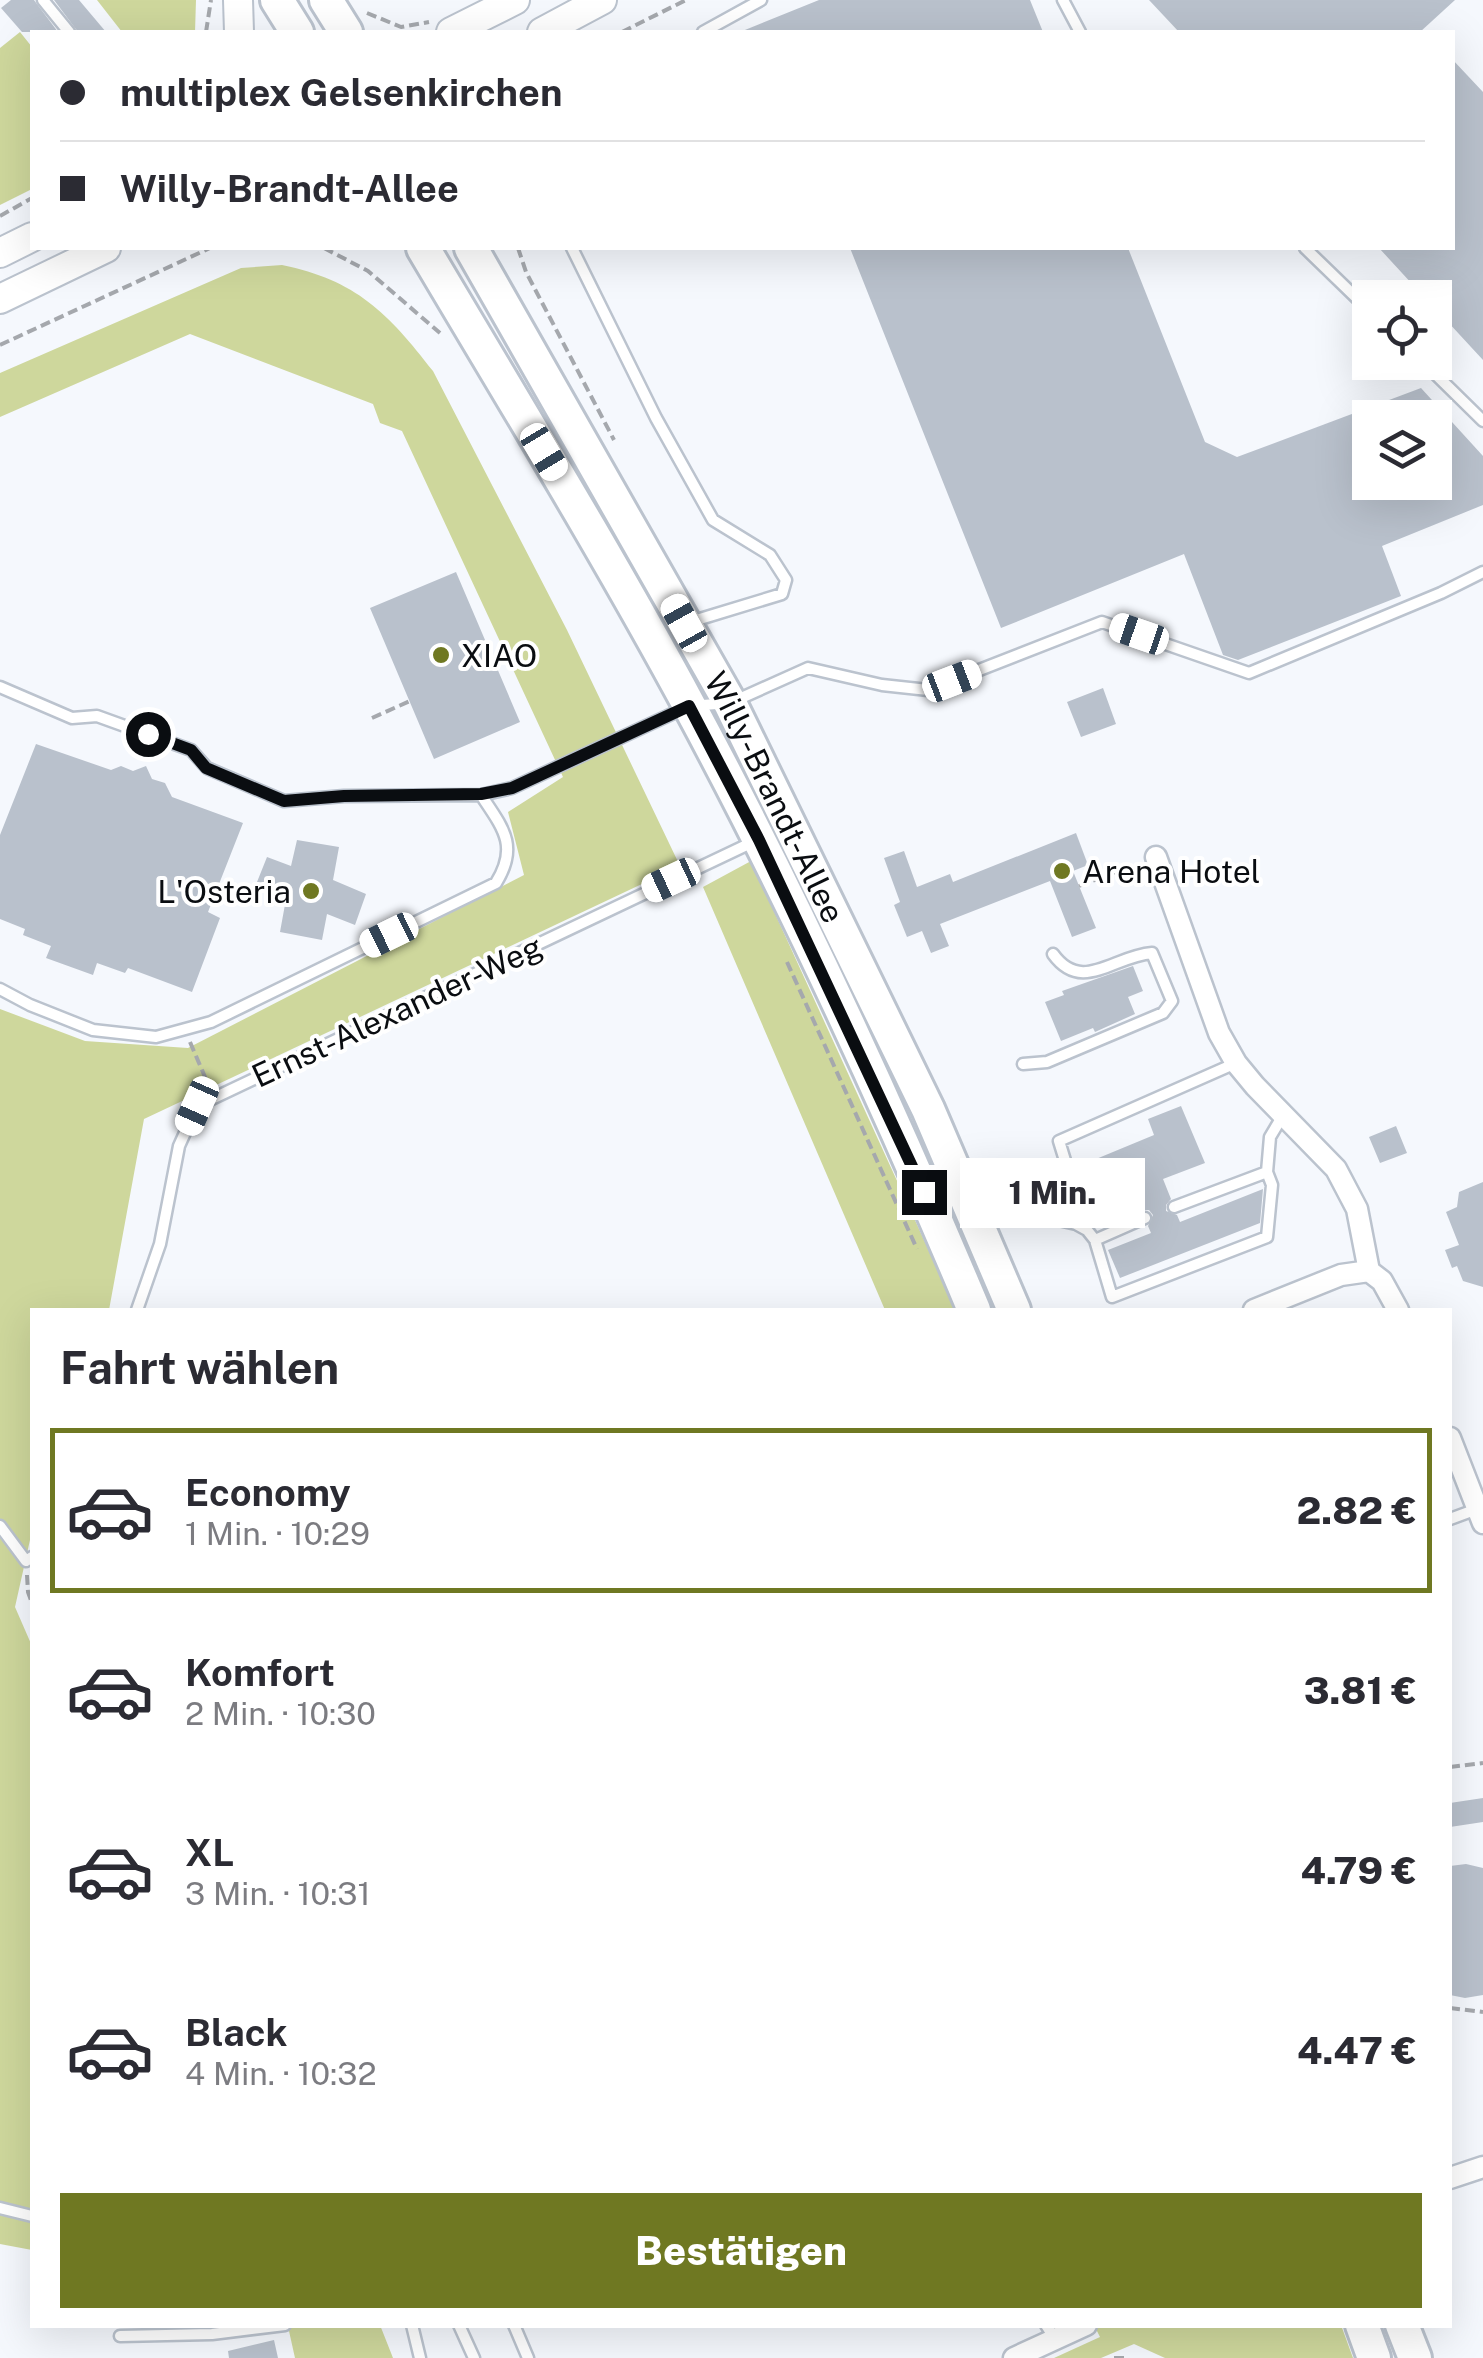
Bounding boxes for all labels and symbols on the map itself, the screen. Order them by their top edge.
car [516,419,572,485]
car [656,589,712,657]
car [1106,610,1172,658]
place label: XIAO [461,637,537,674]
marker: XIAO [430,644,452,666]
car [919,656,985,706]
street label: Willy-Brandt-Allee [698,665,853,928]
route start [126,712,171,757]
place label: Arena Hotel [1082,853,1260,890]
car [637,854,705,906]
marker: Arena Hotel [1051,860,1073,882]
place label: L'Osteria [157,873,291,910]
marker: L'Osteria [300,880,322,902]
car [355,908,423,962]
street label: Ernst-Alexander-Weg [246,927,548,1095]
car [171,1072,223,1140]
callout: 1 Min. [959,1157,1144,1227]
route end [902,1170,947,1215]

